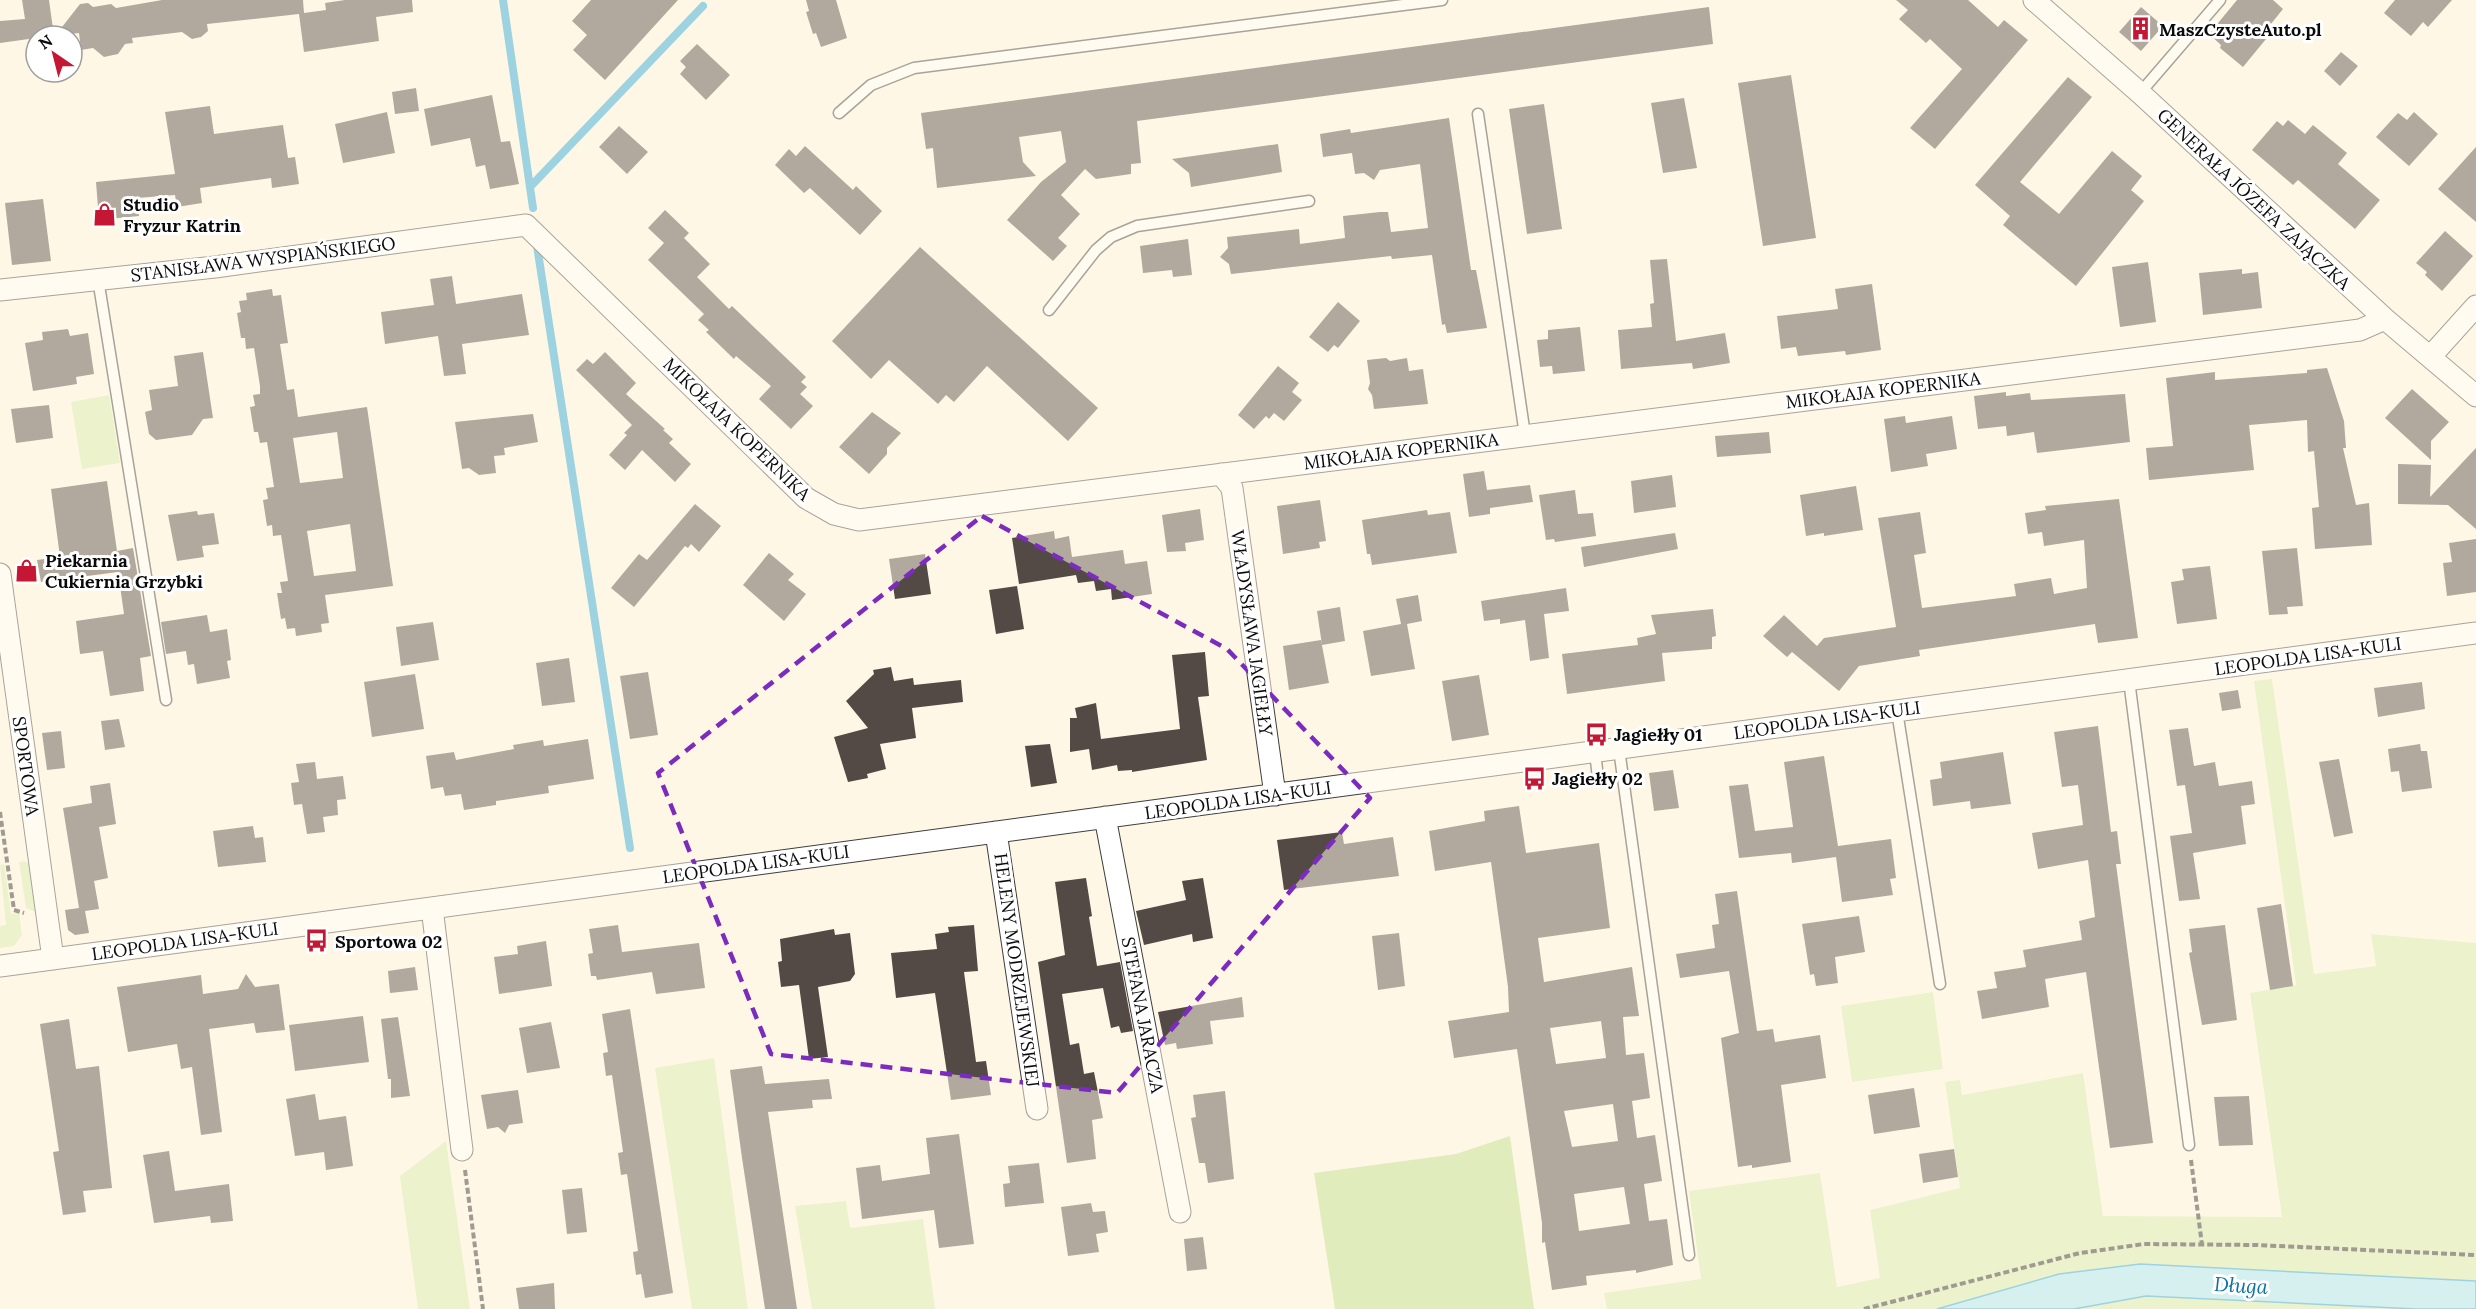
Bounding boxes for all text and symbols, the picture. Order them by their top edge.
building icon: MaszCzysteAuto.pl [2128,16,2154,42]
place label: MaszCzysteAuto.pl [2159,18,2322,41]
north arrow [24,24,84,84]
text: N [35,30,56,53]
street label: GENERAŁA JÓZEFA ZAJĄCZKA [2153,103,2356,295]
place label: Studio Fryzur Katrin [123,193,242,237]
shop icon: Studio Fryzur Katrin [92,201,118,227]
street label: STANISŁAWA WYSPIAŃSKIEGO [129,231,397,287]
street label: MIKOŁAJA KOPERNIKA [658,353,816,506]
street label: MIKOŁAJA KOPERNIKA [1784,367,1983,413]
street label: MIKOŁAJA KOPERNIKA [1302,428,1501,474]
street label: WŁADYSŁAWA JAGIEŁŁY [1226,528,1278,738]
place label: Piekarnia Cukiernia Grzybki [45,549,203,593]
shop icon: Piekarnia Cukiernia Grzybki [14,557,40,583]
street label: LEOPOLDA LISA-KULI [2213,631,2403,681]
street label: LEOPOLDA LISA-KULI [1732,695,1922,745]
street label: SPORTOWA [8,715,44,818]
bus stop icon: Jagiełły 01 [1583,721,1609,747]
place label: Jagiełły 01 [1614,723,1703,746]
bus stop icon: Jagiełły 02 [1521,765,1547,791]
place label: Jagiełły 02 [1552,767,1643,790]
street label: LEOPOLDA LISA-KULI [1143,775,1333,825]
street label: LEOPOLDA LISA-KULI [661,839,851,889]
street label: HELENY MODRZEJEWSKIEJ [989,851,1045,1089]
street label: LEOPOLDA LISA-KULI [90,916,280,966]
bus stop icon: Sportowa 02 [304,928,330,954]
place label: Sportowa 02 [335,930,442,953]
street label: STEFANA JARACZA [1117,935,1170,1096]
water label: Długa [2214,1271,2268,1299]

